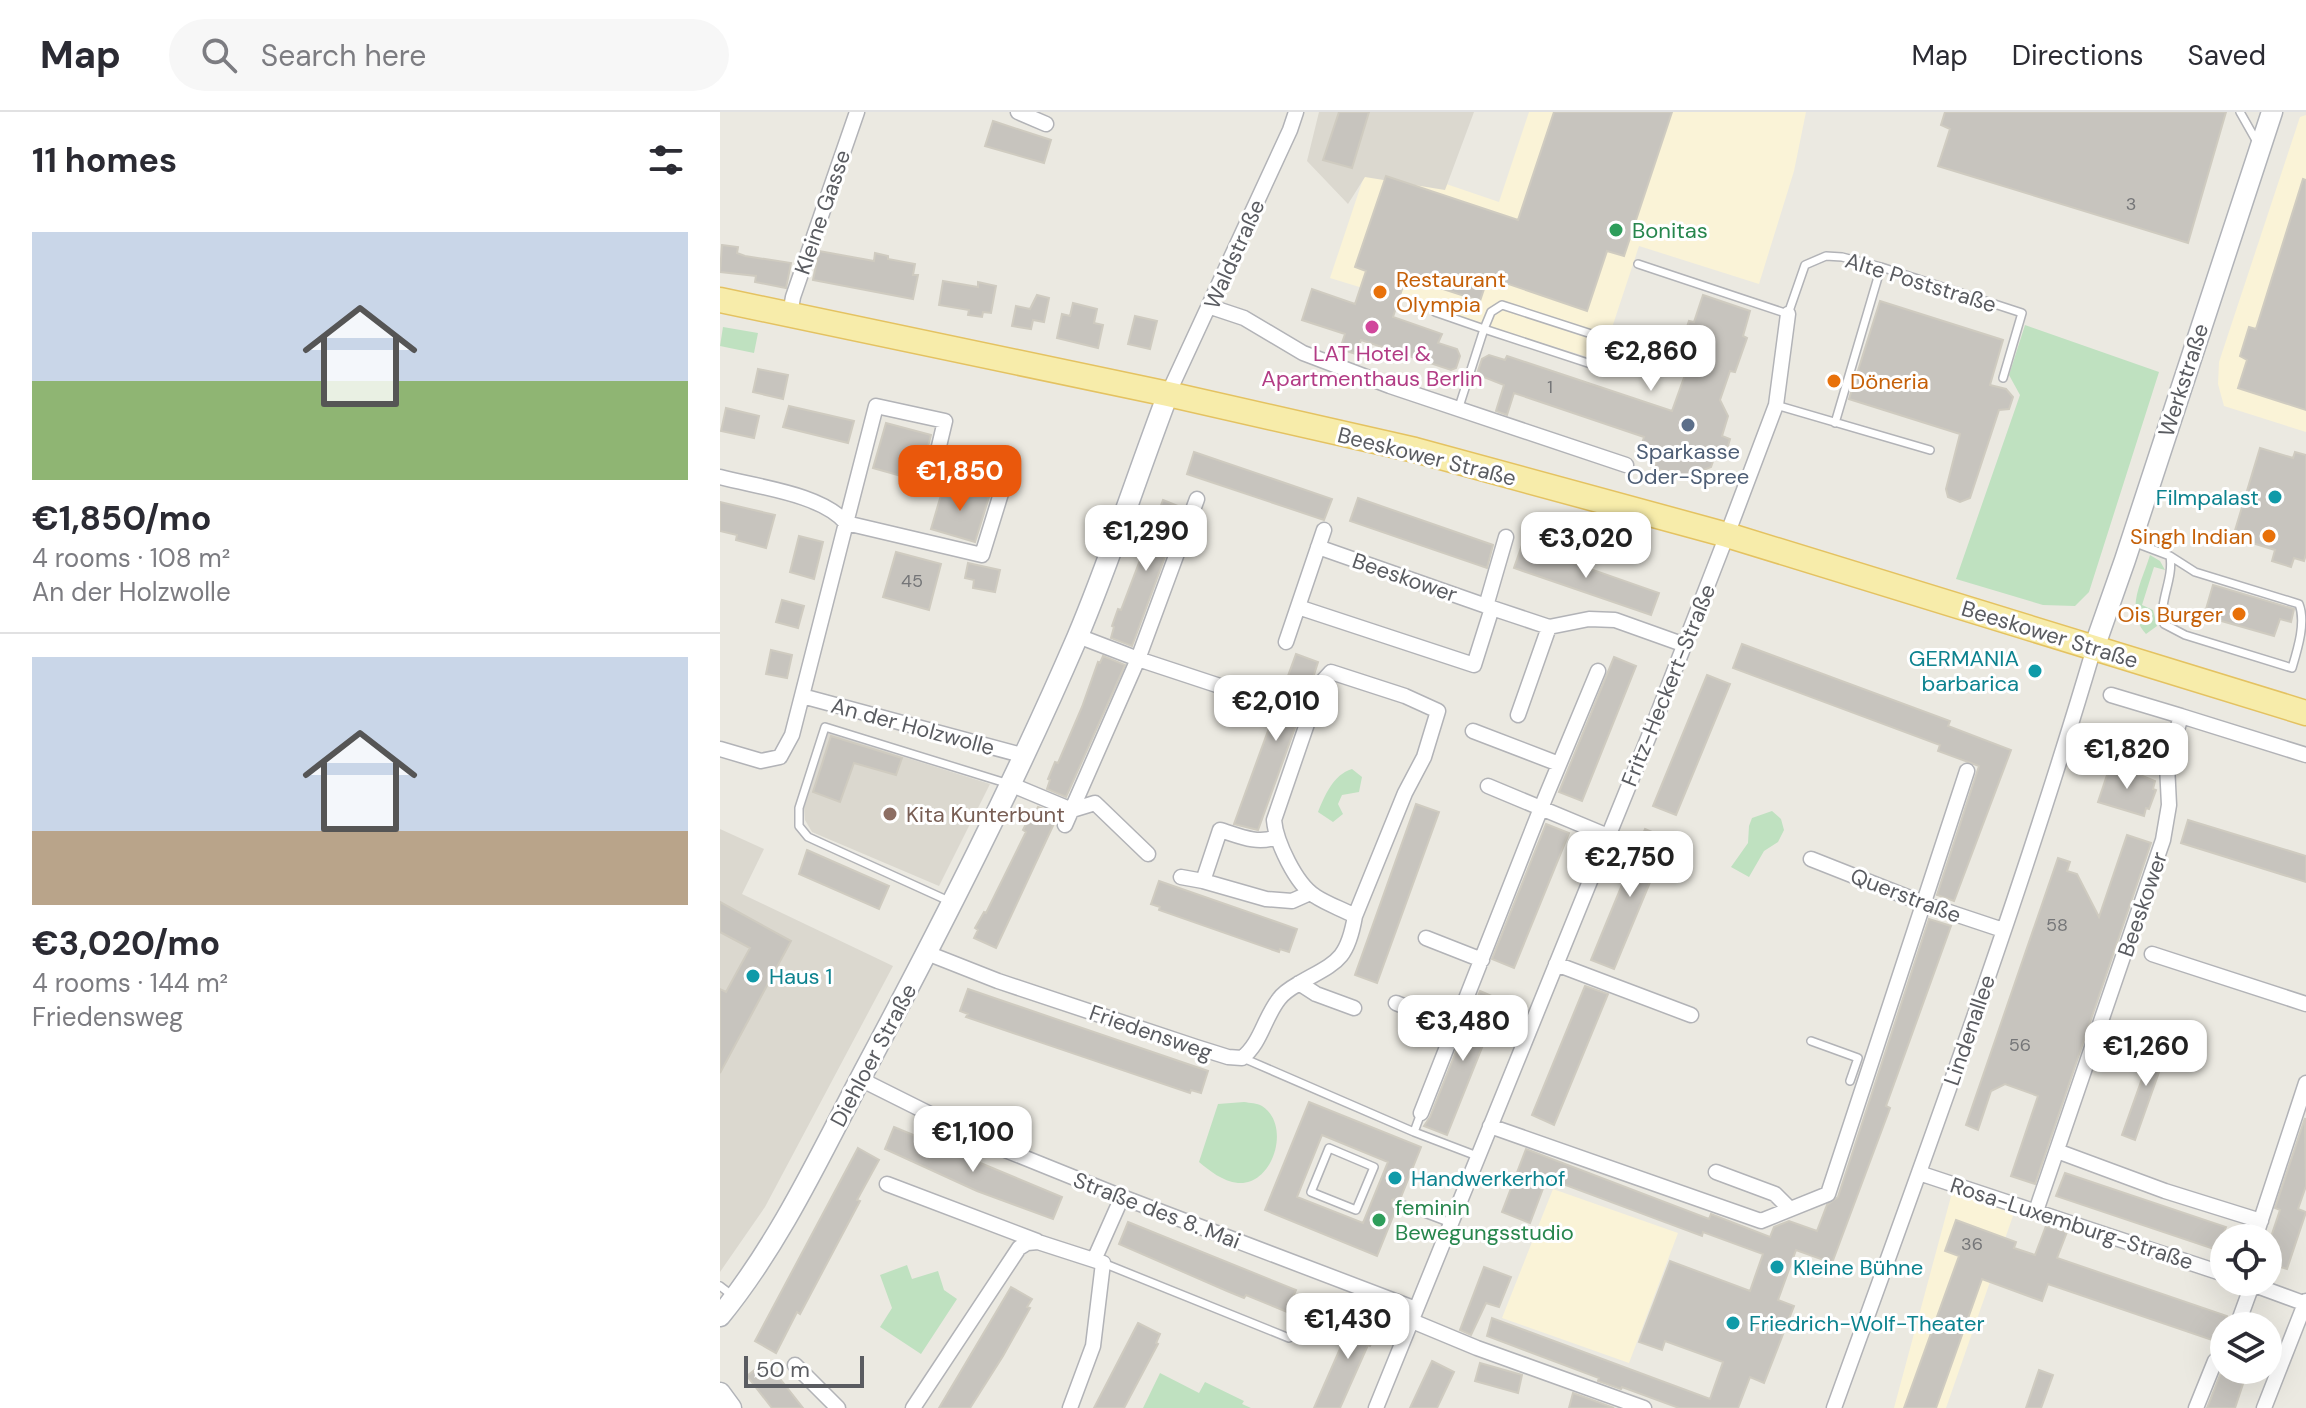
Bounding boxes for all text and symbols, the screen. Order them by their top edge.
search box [169,19,729,91]
text: Map [40,30,121,80]
icon: search [197,33,241,77]
text: Search here [261,36,426,75]
text: Map [1911,37,1968,74]
text: Directions [2012,37,2144,74]
text: Saved [2188,37,2266,74]
text: 11 homes [32,138,177,183]
icon: filters [644,138,688,182]
street label: Kleine Gasse [788,146,857,278]
house number: 3 [2126,192,2136,216]
street label: Waldstraße [1197,195,1271,314]
place label: Bonitas [1632,216,1708,245]
marker: Bonitas [1607,221,1625,239]
street label: Alte Poststraße [1842,246,2000,319]
place label: Restaurant Olympia [1396,265,1506,319]
marker: Restaurant Olympia [1371,283,1389,301]
icon: home [288,284,432,428]
marker: LAT Hotel & Apartmenthaus Berlin [1363,318,1381,336]
street label: Werkstraße [2152,320,2215,440]
pin: €2,860 [1586,325,1716,393]
text: €2,860 [1604,334,1698,368]
place label: LAT Hotel & Apartmenthaus Berlin [1261,339,1483,393]
place label: Döneria [1850,367,1929,396]
marker: Döneria [1825,372,1843,390]
house number: 1 [1547,375,1553,399]
marker: Sparkasse Oder-Spree [1679,416,1697,434]
street label: Beeskower Straße [1334,420,1519,493]
place label: Sparkasse Oder-Spree [1627,437,1749,491]
pin: €1,850 [895,445,1025,513]
text: €1,850 [916,454,1004,488]
place label: Filmpalast [2156,483,2259,512]
marker: Filmpalast [2266,488,2284,506]
text: €1,850/mo [32,496,211,541]
pin: €1,290 [1081,505,1211,573]
pin: €3,020 [1521,512,1651,580]
text: €1,290 [1103,514,1189,548]
text: €3,020 [1539,521,1633,555]
place label: Singh Indian [2130,522,2253,551]
marker: Singh Indian [2260,527,2278,545]
text: 4 rooms · 108 m² [32,541,230,575]
street label: Beeskower [1348,546,1461,609]
house number: 45 [901,569,923,593]
text: An der Holzwolle [32,575,231,609]
street label: Fritz-Heckert-Straße [1615,580,1722,791]
street label: Beeskower Straße [1958,594,2142,675]
place label: Ois Burger [2118,600,2223,629]
marker: Ois Burger [2230,605,2248,623]
place label: GERMANIA barbarica [1909,644,2019,698]
marker: GERMANIA barbarica [2026,662,2044,680]
pin: €2,010 [1211,675,1341,743]
text: €2,010 [1232,684,1320,718]
street label: An der Holzwolle [828,691,998,762]
icon: home [288,709,432,853]
pin: €1,820 [2062,723,2192,791]
text: €1,820 [2084,732,2170,766]
place label: Kita Kunterbunt [906,800,1065,829]
marker: Kita Kunterbunt [881,805,899,823]
pin: €2,750 [1565,831,1695,899]
text: €2,750 [1585,840,1675,874]
street label: Beeskower [2111,848,2174,961]
street label: Querstraße [1846,861,1965,930]
house number: 58 [2046,913,2068,937]
text: €3,020/mo [32,921,220,966]
place label: Haus 1 [769,962,832,991]
text: 4 rooms · 144 m² [32,966,228,1000]
marker: Haus 1 [744,967,762,985]
street label: Lindenallee [1937,971,2002,1089]
street label: Diehloer Straße [823,979,923,1132]
pin: €3,480 [1398,995,1528,1063]
street label: Friedensweg [1085,998,1216,1067]
text: Friedensweg [32,1000,184,1034]
text: €3,480 [1416,1004,1510,1038]
pin: €1,260 [2081,1020,2211,1088]
text: €1,260 [2103,1029,2189,1063]
house number: 56 [2009,1033,2031,1057]
pin: €1,100 [908,1106,1038,1174]
text: €1,100 [932,1115,1014,1149]
place label: Handwerkerhof [1411,1164,1566,1193]
street label: Straße des 8. Mai [1069,1165,1244,1256]
marker: Handwerkerhof [1386,1169,1404,1187]
street label: Rosa-Luxemburg-Straße [1947,1170,2197,1276]
place label: feminin Bewegungsstudio [1395,1193,1574,1247]
marker: feminin Bewegungsstudio [1370,1211,1388,1229]
map controls [2210,1224,2282,1384]
button: locate [2210,1224,2282,1296]
house number: 36 [1961,1232,1983,1256]
place label: Kleine Bühne [1793,1253,1923,1282]
marker: Kleine Bühne [1768,1258,1786,1276]
pin: €1,430 [1283,1293,1413,1361]
text: €1,430 [1304,1302,1392,1336]
place label: Friedrich-Wolf-Theater [1749,1309,1985,1338]
button: layers [2210,1312,2282,1384]
marker: Friedrich-Wolf-Theater [1724,1314,1742,1332]
scale bar [744,1352,864,1388]
text: 50 m [756,1355,810,1384]

